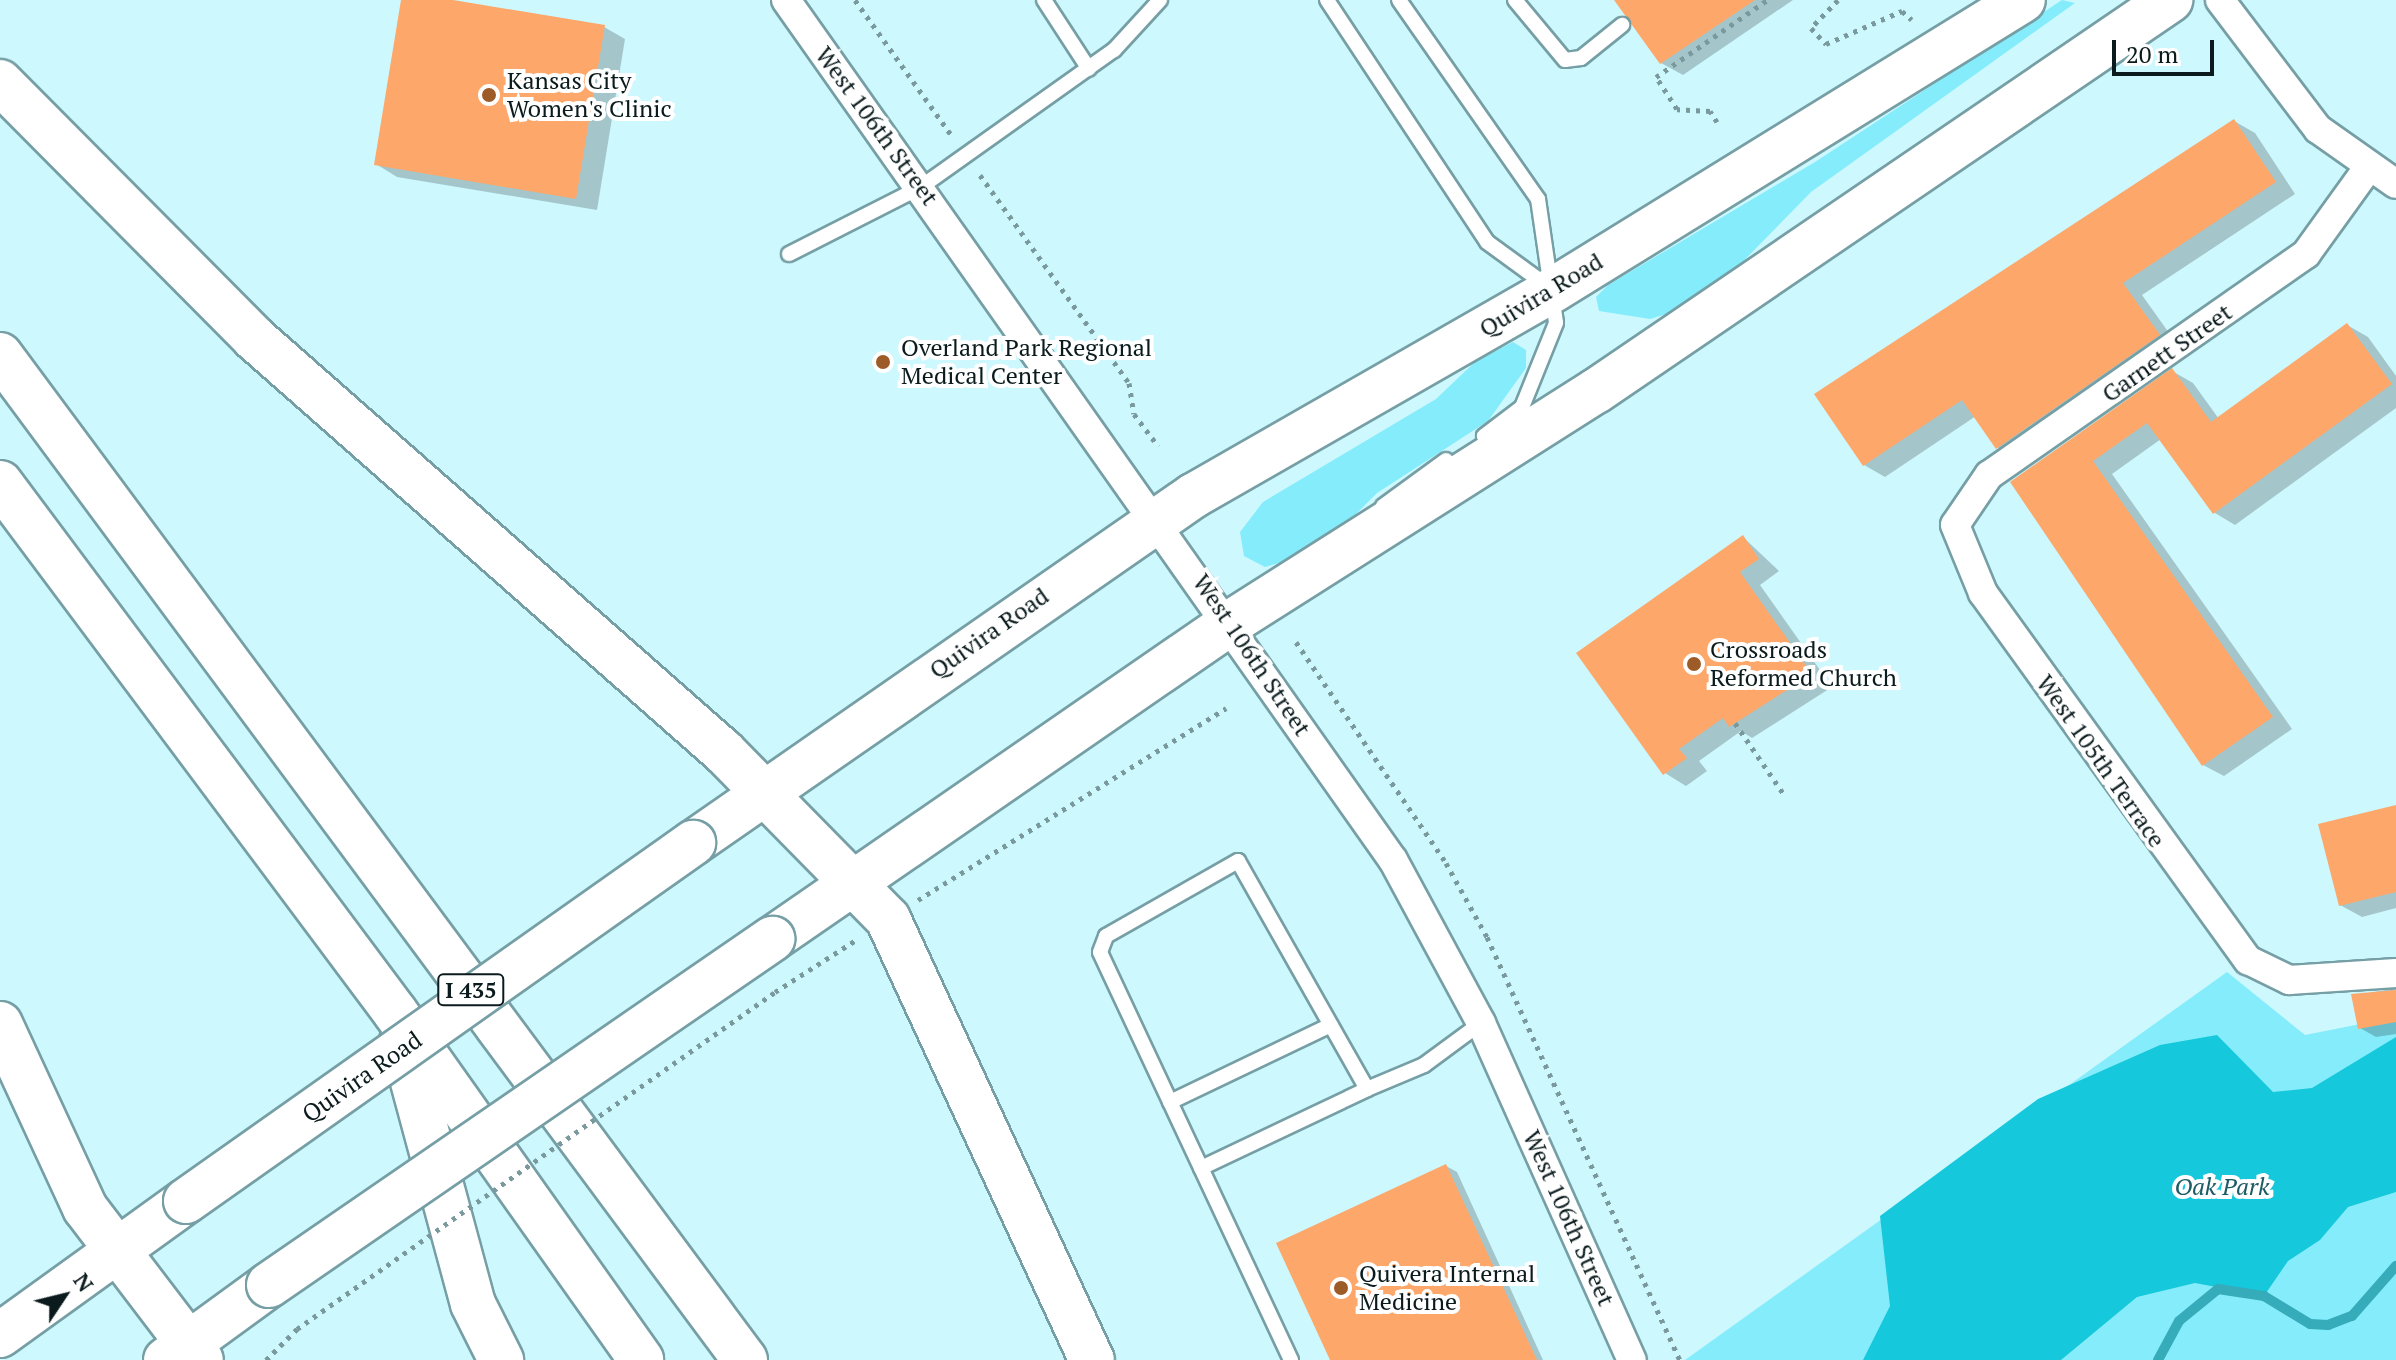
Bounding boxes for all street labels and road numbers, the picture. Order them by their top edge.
street label: West 106th Street [810,41,944,211]
street label: Quivira Road [1474,247,1608,343]
street label: Garnett Street [2097,298,2237,408]
street label: West 106th Street [1187,568,1317,742]
street label: Quivira Road [924,581,1054,685]
street label: West 105th Terrace [2031,669,2171,853]
road number: I 435 [437,972,505,1008]
street label: Quivira Road [297,1025,427,1129]
street label: West 106th Street [1517,1126,1621,1310]

